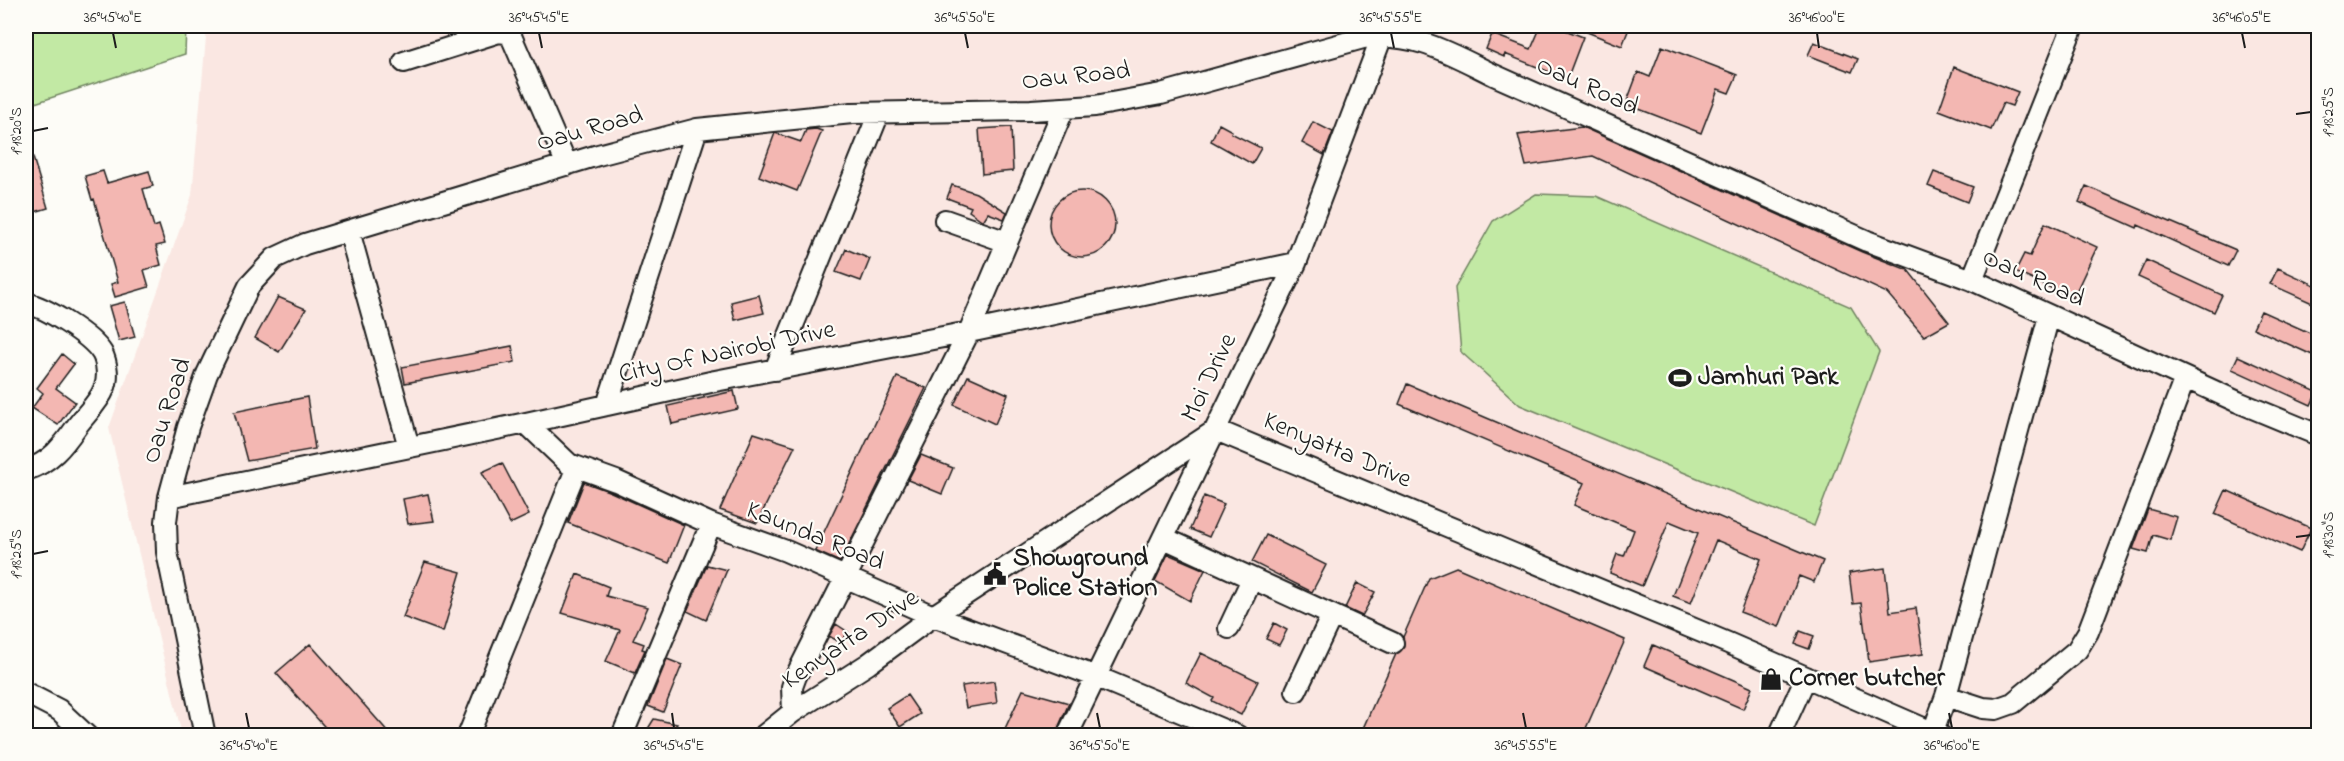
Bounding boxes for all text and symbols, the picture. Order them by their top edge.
text: 36°45'40"E [84,7,142,29]
text: 36°45'45"E [509,7,569,29]
text: 36°45'50"E [935,7,995,29]
text: 36°45'55"E [1360,7,1422,29]
text: 36°46'00"E [1789,7,1845,29]
text: 36°46'05"E [2213,7,2271,29]
street label: Oau Road [1529,47,1645,127]
street label: Oau Road [1020,52,1133,102]
text: 1°18'25"S [2318,87,2340,137]
street label: Oau Road [532,97,648,163]
text: 1°18'20"S [6,107,28,155]
street label: Oau Road [1975,239,2091,319]
street label: City Of Nairobi Drive [615,311,839,395]
street label: Moi Drive [1172,327,1248,429]
street label: Oau Road [133,353,203,469]
place label: Jamhuri Park [1698,359,1839,397]
sports icon: Jamhuri Park [1667,365,1693,391]
street label: Kenyatta Drive [1257,403,1417,499]
street label: Kaunda Road [740,492,890,582]
text: 1°18'30"S [2318,511,2340,558]
text: 1°18'25"S [6,529,28,579]
place label: Showground Police Station [1013,540,1157,608]
public building icon: Showground Police Station [982,561,1008,587]
street label: Kenyatta Drive [775,580,927,700]
place label: Corner butcher [1789,660,1946,698]
shop icon: Corner butcher [1758,666,1784,692]
text: 36°45'40"E [220,735,278,757]
text: 36°45'45"E [644,735,704,757]
text: 36°45'50"E [1070,735,1130,757]
text: 36°45'55"E [1495,735,1557,757]
text: 36°46'00"E [1924,735,1980,757]

